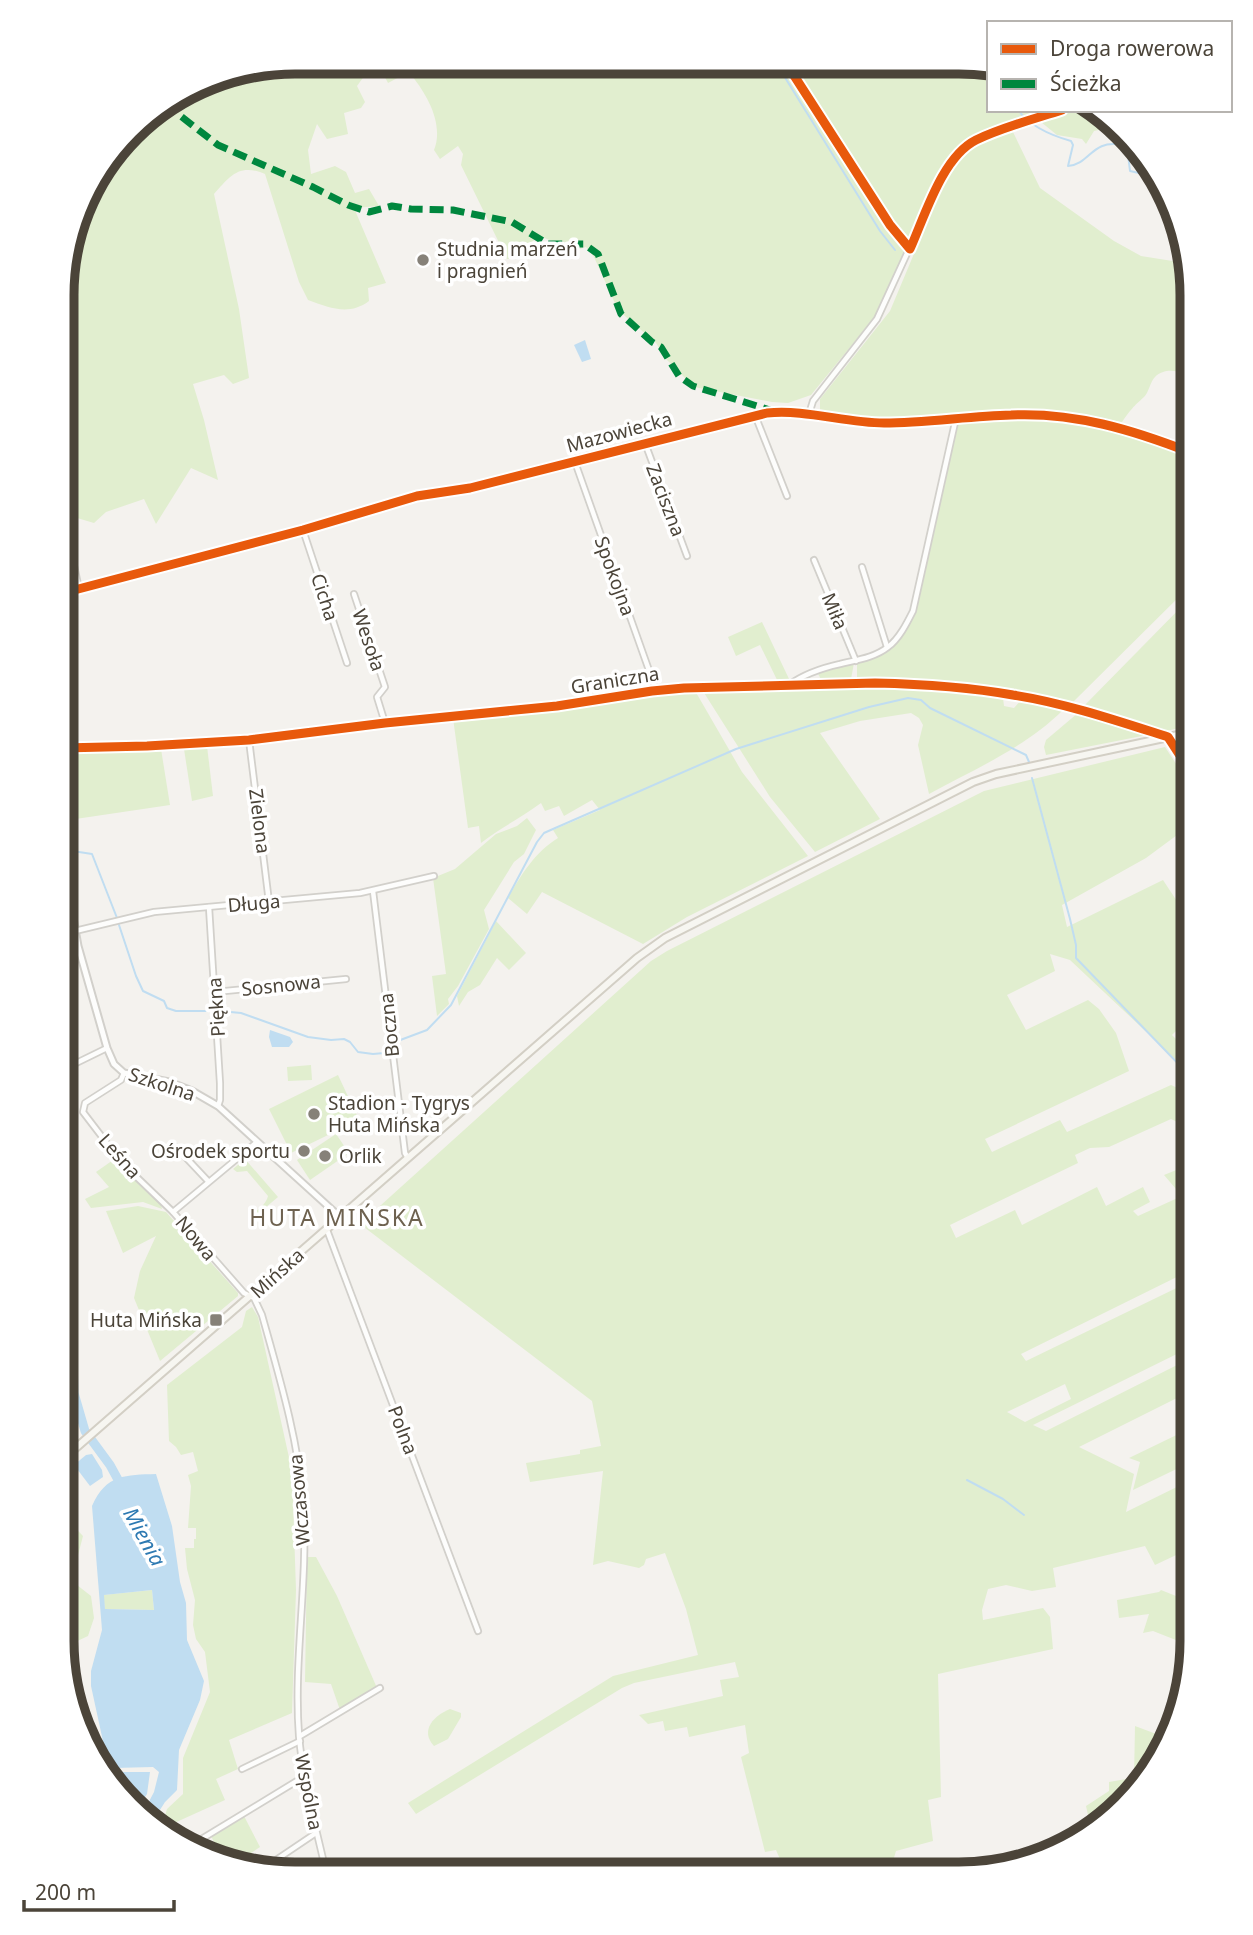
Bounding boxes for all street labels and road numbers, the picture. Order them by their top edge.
street label: Mazowiecka [563,405,675,459]
street label: Zaciszna [640,460,692,540]
street label: Spokojna [589,533,641,619]
street label: Cicha [305,570,345,624]
street label: Miła [816,589,854,633]
street label: Wesoła [346,605,392,675]
street label: Graniczna [569,660,661,700]
street label: Zielona [243,787,277,855]
street label: Długa [227,888,281,918]
street label: Sosnowa [240,968,322,1002]
street label: Piękna [201,976,231,1038]
street label: Boczna [373,992,405,1058]
street label: Szkolna [125,1061,199,1107]
street label: Leśna [93,1128,147,1184]
street label: Nowa [170,1210,222,1266]
street label: Mińska [245,1242,309,1304]
street label: Polna [382,1402,424,1458]
street label: Wczasowa [282,1453,316,1547]
street label: Wspólna [289,1752,329,1832]

